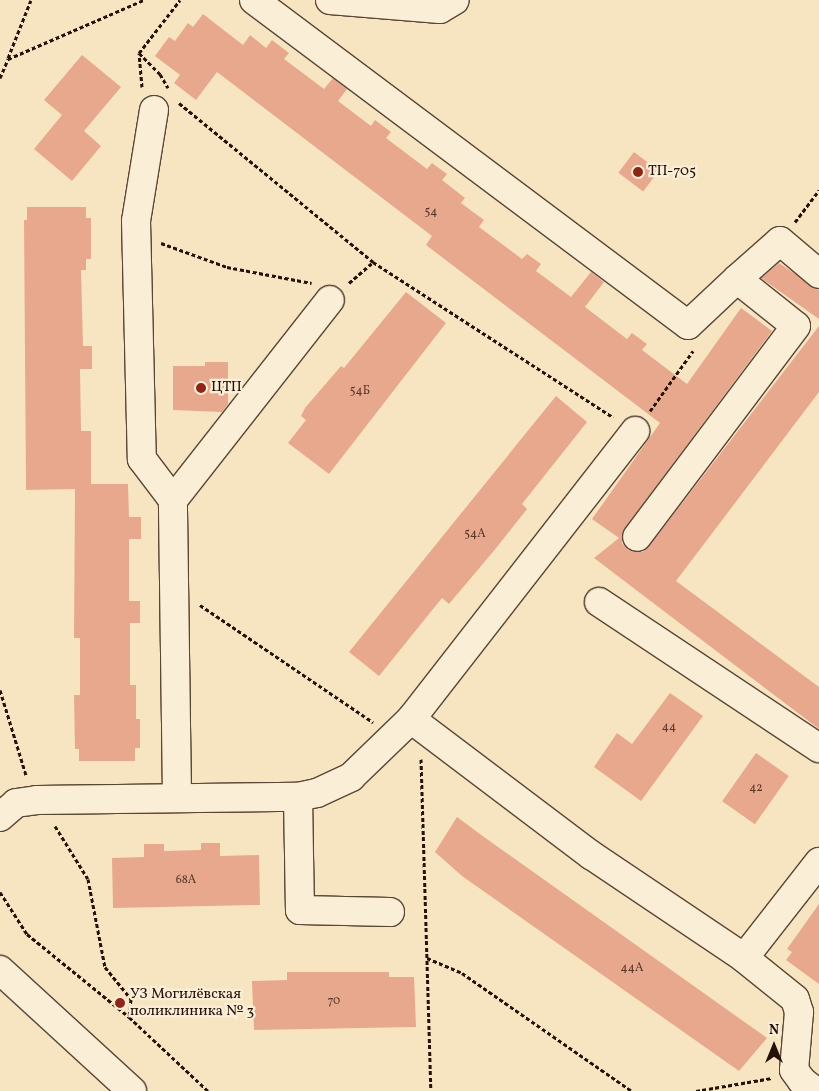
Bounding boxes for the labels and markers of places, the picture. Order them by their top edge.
place label: ТП-705 [648,163,696,181]
marker: ТП-705 [632,166,644,178]
place label: ЦТП [211,379,242,397]
marker: ЦТП [195,382,207,394]
place label: УЗ Могилёвская поликлиника № 3 [130,985,254,1020]
marker: УЗ Могилёвская поликлиника № 3 [114,997,126,1009]

